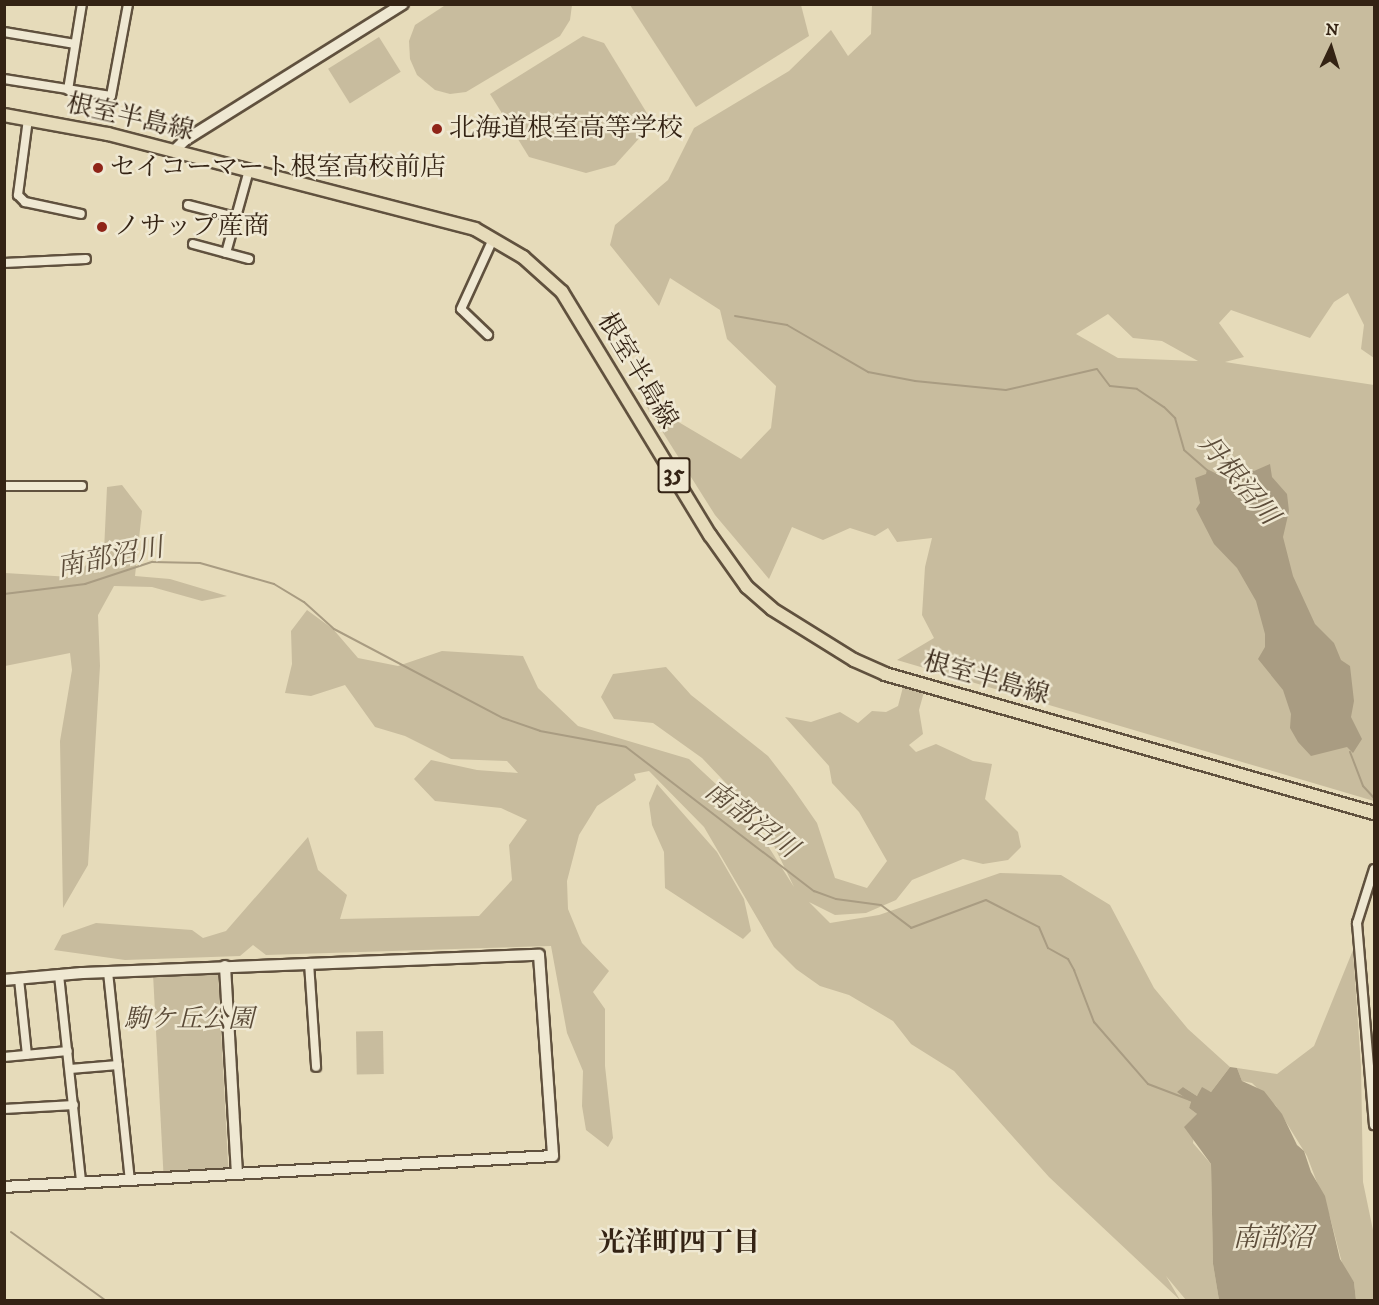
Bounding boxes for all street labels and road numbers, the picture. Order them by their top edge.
street label: 根室半島線 [63,88,197,148]
street label: 根室半島線 [590,307,684,435]
road number: 35 [658,454,690,496]
street label: 根室半島線 [919,646,1053,712]

